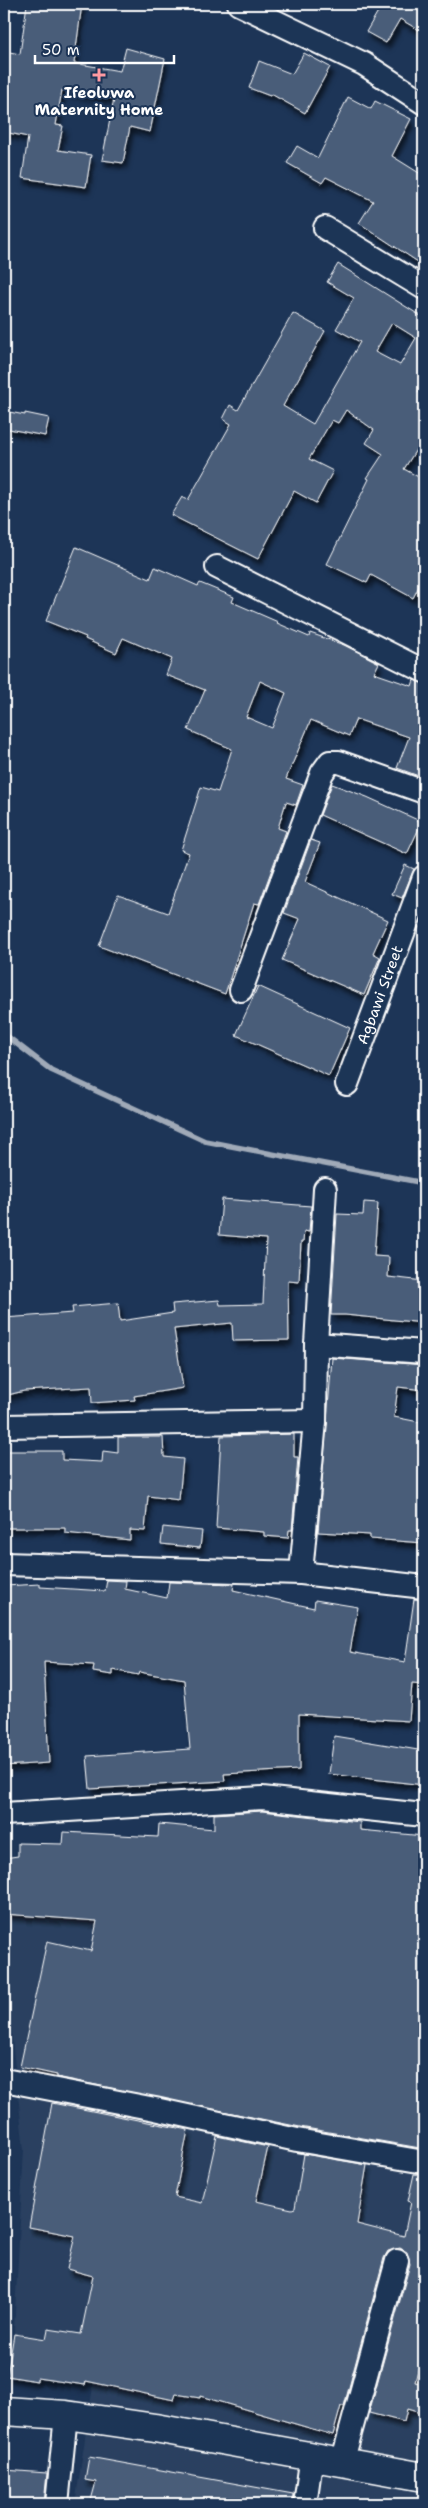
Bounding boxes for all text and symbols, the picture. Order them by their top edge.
scale bar [35,32,174,64]
text: 50 m [42,40,80,60]
marker: Ifeoluwa Maternity Home [92,68,106,82]
place label: Ifeoluwa Maternity Home [35,83,163,120]
street label: Agbawi Street [353,943,408,1047]

